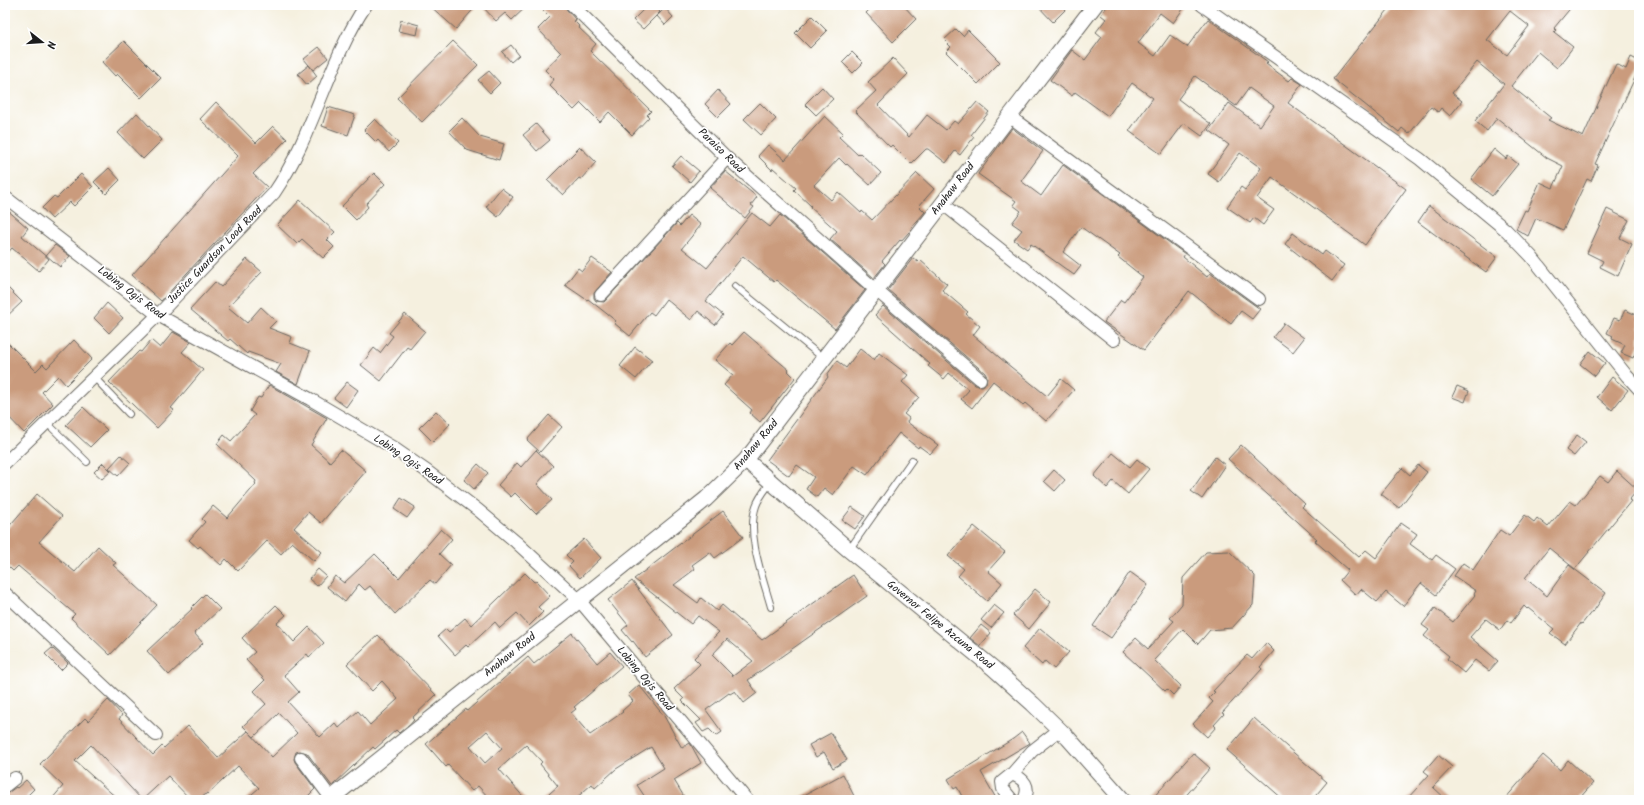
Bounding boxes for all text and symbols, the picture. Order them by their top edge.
north arrow [22,22,62,62]
text: N [41,39,60,51]
street label: Paraiso Road [694,124,749,178]
street label: Anahaw Road [927,158,980,219]
street label: Justice Guardson Lood Road [163,201,267,308]
street label: Lobing Ogis Road [93,262,169,325]
street label: Anahaw Road [729,415,783,475]
street label: Lobing Ogis Road [370,430,447,490]
street label: Governor Felipe Azcuna Road [882,576,998,674]
street label: Anahaw Road [480,628,540,682]
street label: Lobing Ogis Road [612,642,678,716]

